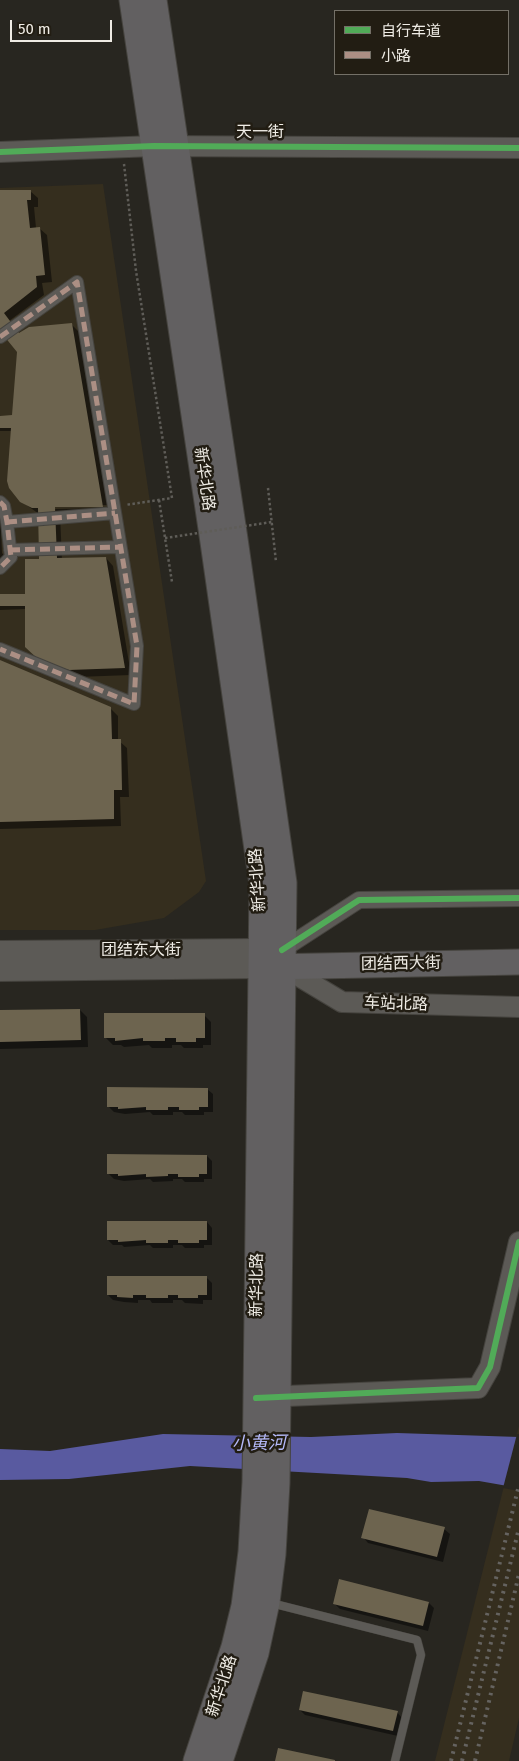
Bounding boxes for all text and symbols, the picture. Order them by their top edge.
scale bar [12,10,115,42]
legend [334,10,509,75]
text: 50 m [18,20,51,38]
text: 自行车道 [381,22,441,40]
text: 小路 [381,47,411,65]
street label: 天一街 [236,123,284,143]
street label: 新华北路 [190,446,218,512]
street label: 新华北路 [246,847,270,913]
street label: 团结东大街 [101,941,181,961]
street label: 团结西大街 [361,954,441,974]
street label: 车站北路 [364,993,428,1015]
street label: 新华北路 [247,1253,267,1317]
water label: 小黄河 [232,1433,286,1455]
street label: 新华北路 [203,1653,241,1719]

